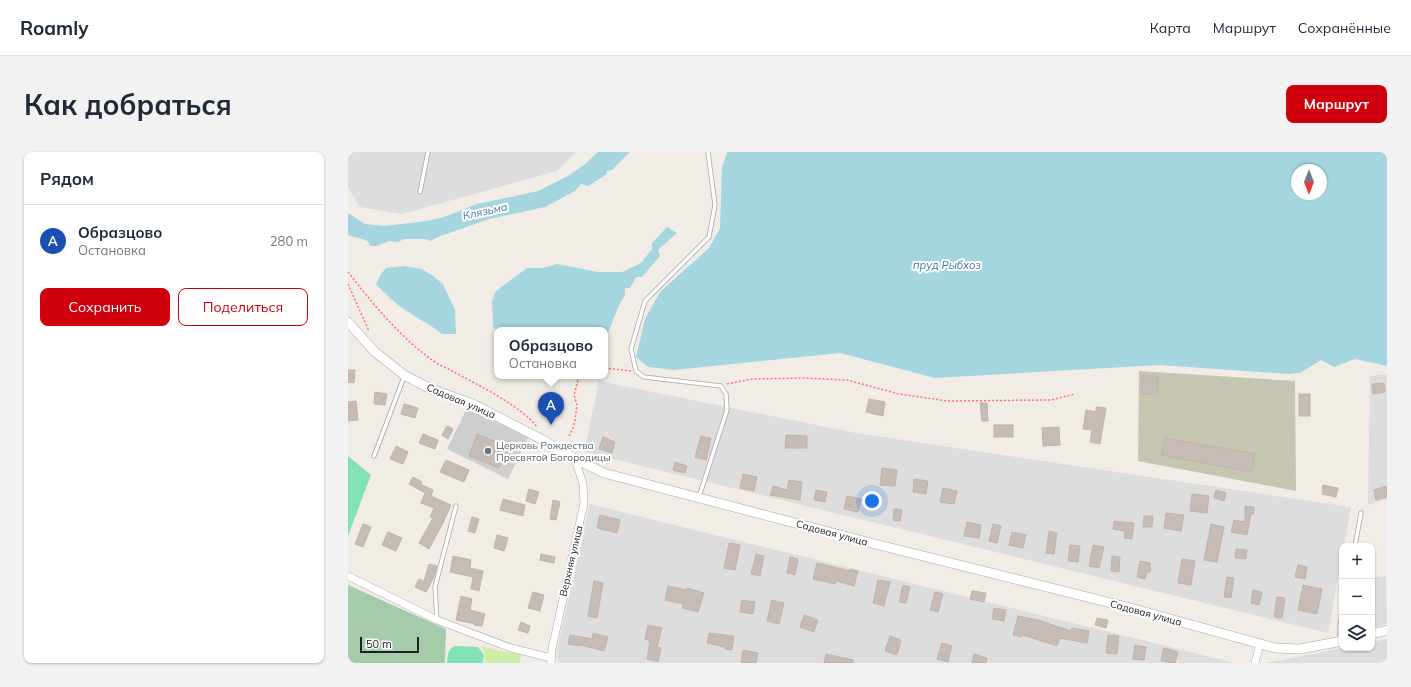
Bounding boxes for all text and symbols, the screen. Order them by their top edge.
text: Roamly [20,16,88,40]
text: Карта [1150,19,1191,37]
text: Маршрут [1213,19,1276,37]
text: Сохранённые [1298,19,1391,37]
button: Маршрут [1286,85,1387,123]
text: Как добраться [24,87,232,122]
north arrow [1291,164,1327,200]
text: Рядом [40,168,94,189]
water label: Клязьма [461,199,509,223]
text: Образцово [78,223,162,242]
text: A [48,233,58,249]
text: 280 m [270,233,308,249]
text: Остановка [78,242,146,258]
water label: пруд Рыбхоз [913,258,981,272]
button: Сохранить [40,288,170,326]
button: Поделиться [178,288,308,326]
popup [494,327,608,379]
text: Образцово [509,336,593,355]
text: Остановка [509,355,577,371]
street label: Садовая улица [425,381,497,421]
pin: A [538,392,564,425]
place label: Церковь Рождества Пресвятой Богородицы [496,439,611,464]
marker: Церковь Рождества Пресвятой Богородицы [483,446,493,456]
your location [862,491,882,511]
street label: Садовая улица [795,517,869,549]
street label: Верхняя улица [557,524,585,598]
map controls [1339,543,1375,651]
button: + [1339,543,1375,579]
button: − [1339,579,1375,615]
street label: Садовая улица [1109,597,1183,629]
button: layers [1339,615,1375,651]
scale bar [360,635,419,654]
text: 50 m [366,637,392,651]

